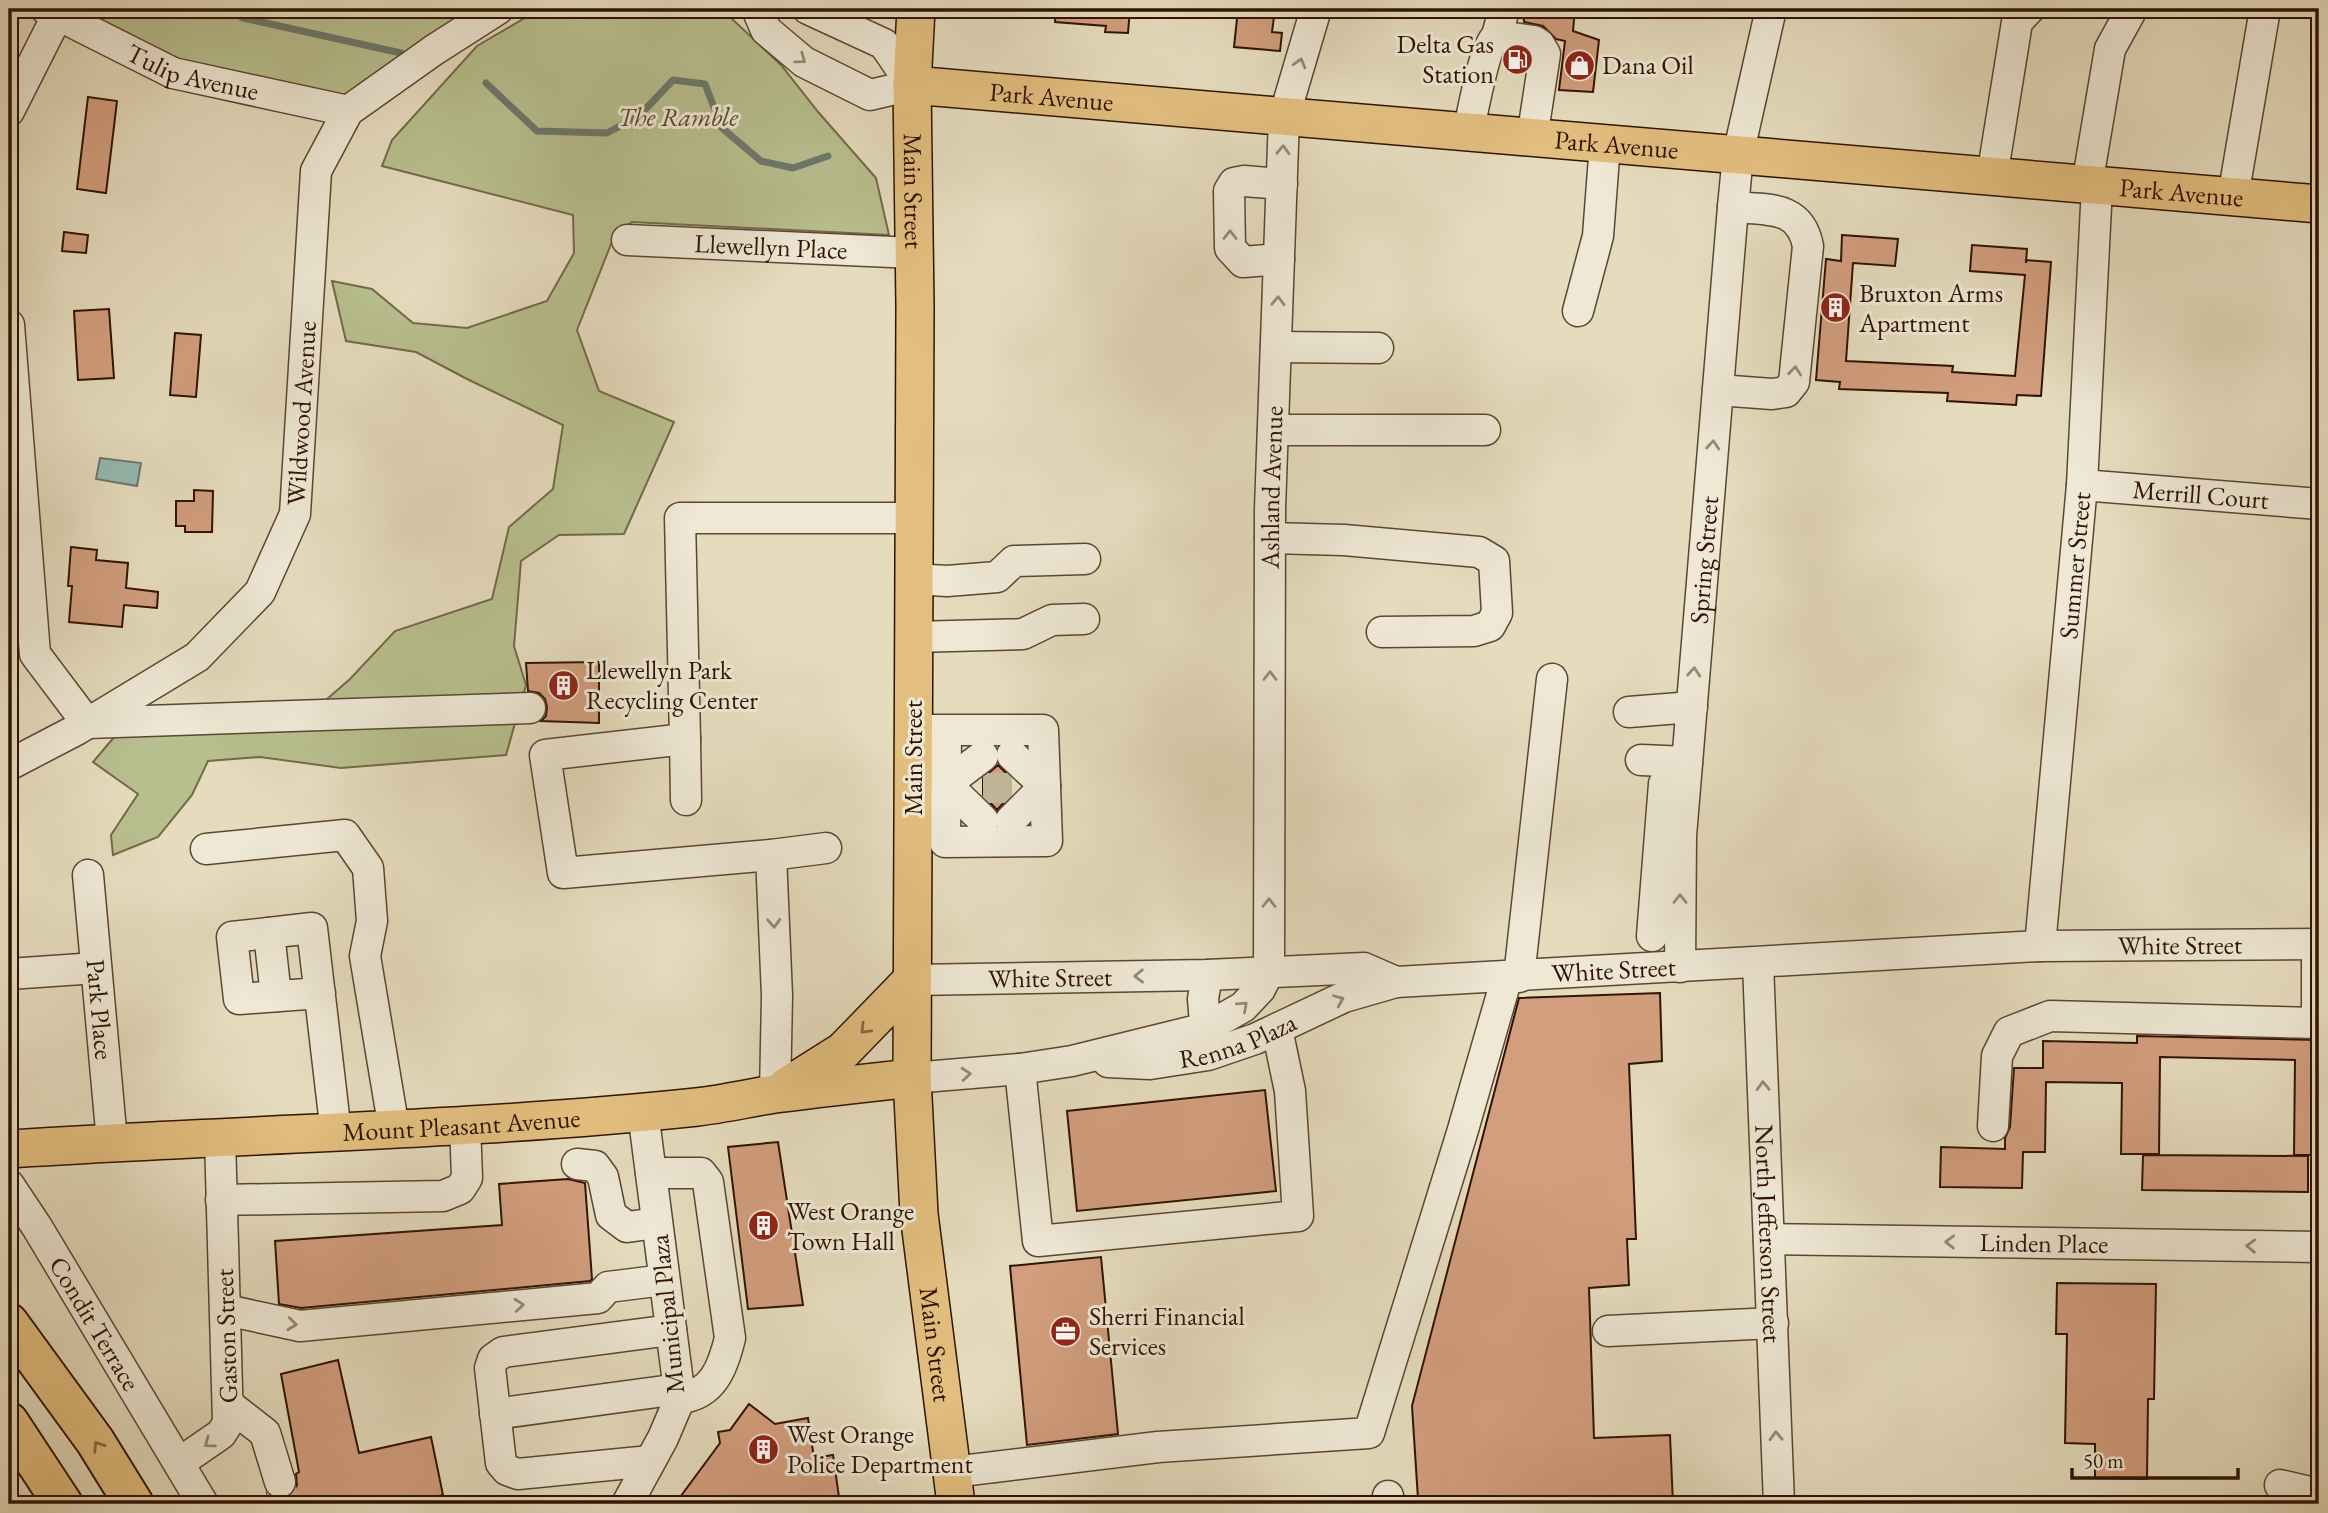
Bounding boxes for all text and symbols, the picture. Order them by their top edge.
place label: Delta Gas Station [1397,27,1494,91]
street label: Tulip Avenue [121,35,262,108]
fuel station icon: Delta Gas Station [1500,42,1534,76]
shop icon: Dana Oil [1562,48,1596,82]
place label: Dana Oil [1602,48,1694,82]
one-way arrow [793,50,806,63]
one-way arrow [1292,57,1307,69]
street label: Park Avenue [988,75,1115,119]
park label: The Ramble [618,100,739,134]
street label: Park Avenue [1553,122,1680,167]
street label: Main Street [896,133,931,249]
one-way arrow [1276,144,1291,155]
street label: Park Avenue [2118,170,2245,215]
street label: Llewellyn Place [694,226,848,267]
one-way arrow [1222,230,1237,241]
place label: Bruxton Arms Apartment [1858,276,2003,340]
building icon: Bruxton Arms Apartment [1819,291,1853,325]
one-way arrow [1270,295,1285,306]
street label: Wildwood Avenue [279,320,324,506]
one-way arrow [1788,365,1803,376]
street label: Ashland Avenue [1253,405,1291,570]
one-way arrow [1705,439,1720,450]
street label: Merrill Court [2131,472,2270,517]
street label: Summer Street [2051,491,2098,641]
street label: Spring Street [1682,495,1726,625]
place label: Llewellyn Park Recycling Center [586,653,758,717]
one-way arrow [1686,666,1701,677]
building icon: Llewellyn Park Recycling Center [546,668,580,702]
one-way arrow [1262,670,1278,680]
street label: Main Street [896,700,930,816]
one-way arrow [1673,893,1688,904]
one-way arrow [1261,897,1277,908]
one-way arrow [766,918,781,929]
street label: White Street [2118,928,2242,962]
street label: White Street [1551,949,1677,990]
street label: Park Place [79,958,122,1061]
street label: White Street [988,960,1112,996]
one-way arrow [1133,968,1144,984]
one-way arrow [1332,995,1344,1009]
one-way arrow [1235,1002,1248,1014]
street label: Renna Plaza [1177,1005,1302,1076]
one-way arrow [860,1021,873,1034]
one-way arrow [961,1067,972,1082]
one-way arrow [1755,1081,1770,1092]
street label: Mount Pleasant Avenue [342,1101,582,1149]
street label: North Jefferson Street [1747,1124,1790,1344]
place label: West Orange Town Hall [787,1194,914,1258]
building icon: West Orange Town Hall [747,1209,781,1243]
street label: Linden Place [1979,1225,2109,1261]
street label: Municipal Plaza [642,1232,692,1395]
one-way arrow [1944,1234,1955,1250]
one-way arrow [2245,1238,2256,1254]
street label: Condit Terrace [42,1250,148,1397]
street label: Gaston Street [207,1268,245,1404]
street label: Main Street [911,1285,960,1404]
one-way arrow [513,1298,525,1313]
place label: Sherri Financial Services [1089,1299,1245,1363]
office icon: Sherri Financial Services [1049,1314,1083,1348]
one-way arrow [287,1316,298,1331]
place label: West Orange Police Department [787,1417,973,1481]
one-way arrow [1769,1430,1784,1441]
building icon: West Orange Police Department [747,1432,781,1466]
one-way arrow [204,1435,217,1447]
scale bar [2072,1436,2239,1480]
one-way arrow [94,1441,107,1454]
text: 50 m [2083,1447,2124,1474]

